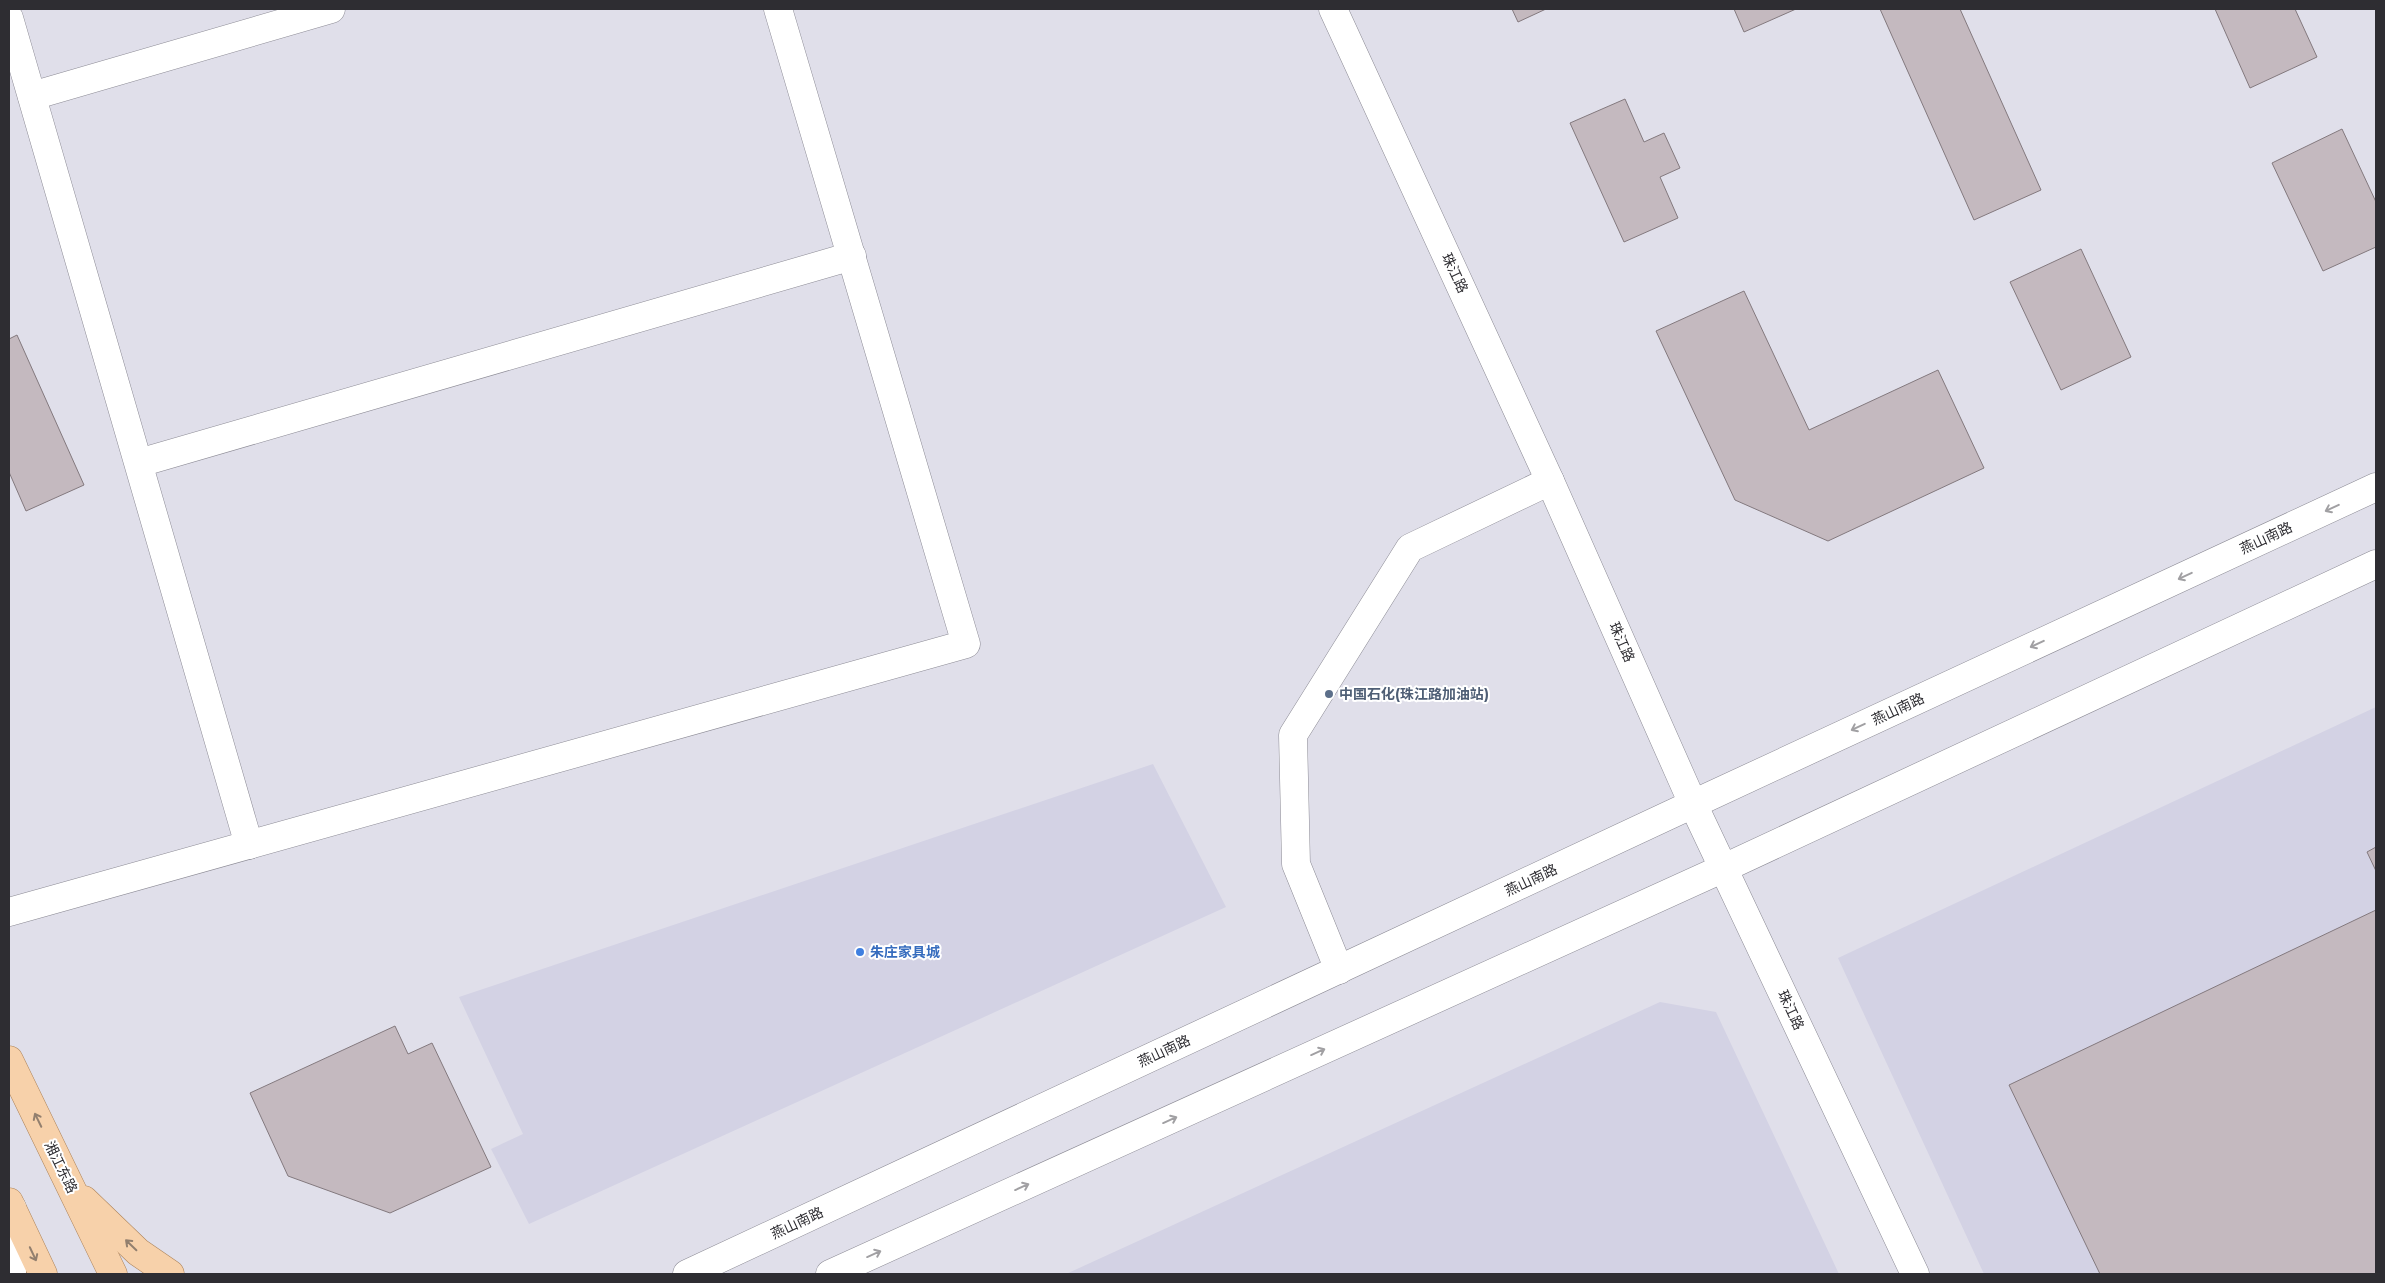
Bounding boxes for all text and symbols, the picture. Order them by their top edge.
street label: 珠江路 [1438,250,1472,296]
one-way arrow [2325,503,2340,513]
street label: 燕山南路 [2237,518,2295,558]
one-way arrow [2177,571,2192,581]
street label: 珠江路 [1605,619,1639,665]
one-way arrow [2030,640,2045,650]
place label: 中国石化(珠江路加油站) [1339,685,1489,703]
marker: 中国石化(珠江路加油站) [1323,688,1335,700]
street label: 燕山南路 [1869,689,1927,729]
one-way arrow [1851,723,1866,733]
street label: 燕山南路 [1502,860,1560,900]
place label: 朱庄家具城 [870,943,940,961]
marker: 朱庄家具城 [854,946,866,958]
street label: 珠江路 [1774,987,1808,1033]
street label: 燕山南路 [1135,1031,1193,1071]
one-way arrow [1310,1047,1325,1057]
one-way arrow [33,1113,42,1128]
one-way arrow [1162,1114,1177,1124]
street label: 湘江东路 [41,1138,81,1196]
one-way arrow [1014,1181,1029,1191]
street label: 燕山南路 [768,1203,826,1243]
one-way arrow [124,1239,137,1251]
one-way arrow [29,1246,38,1261]
one-way arrow [866,1249,881,1258]

